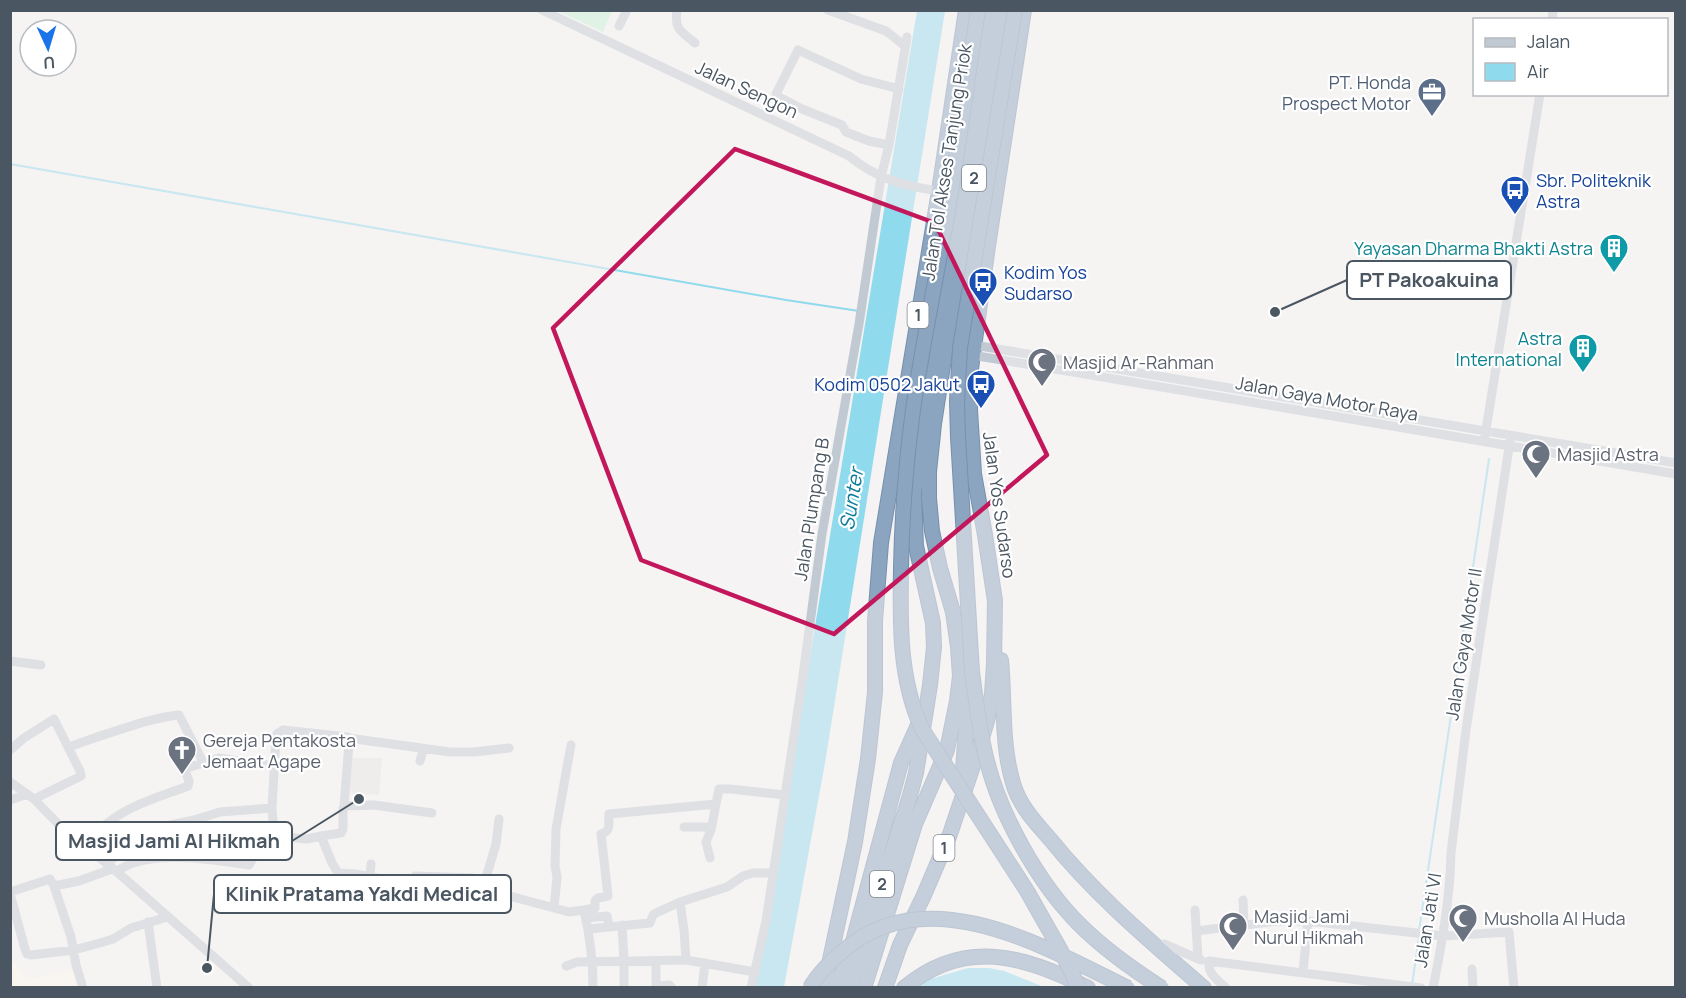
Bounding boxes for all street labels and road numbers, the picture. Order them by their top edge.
street label: Jalan Tol Akses Tanjung Priok [915,41,977,282]
street label: Jalan Sengon [692,55,802,123]
road number: 2 [962,165,986,191]
road number: 1 [908,302,928,328]
street label: Jalan Gaya Motor Raya [1234,370,1420,426]
street label: Jalan Yos Sudarso [978,430,1022,580]
street label: Jalan Plumpang B [788,436,834,582]
street label: Jalan Gaya Motor II [1439,566,1487,722]
road number: 1 [934,835,954,861]
road number: 2 [870,871,894,897]
street label: Jalan Jati VI [1408,871,1446,969]

